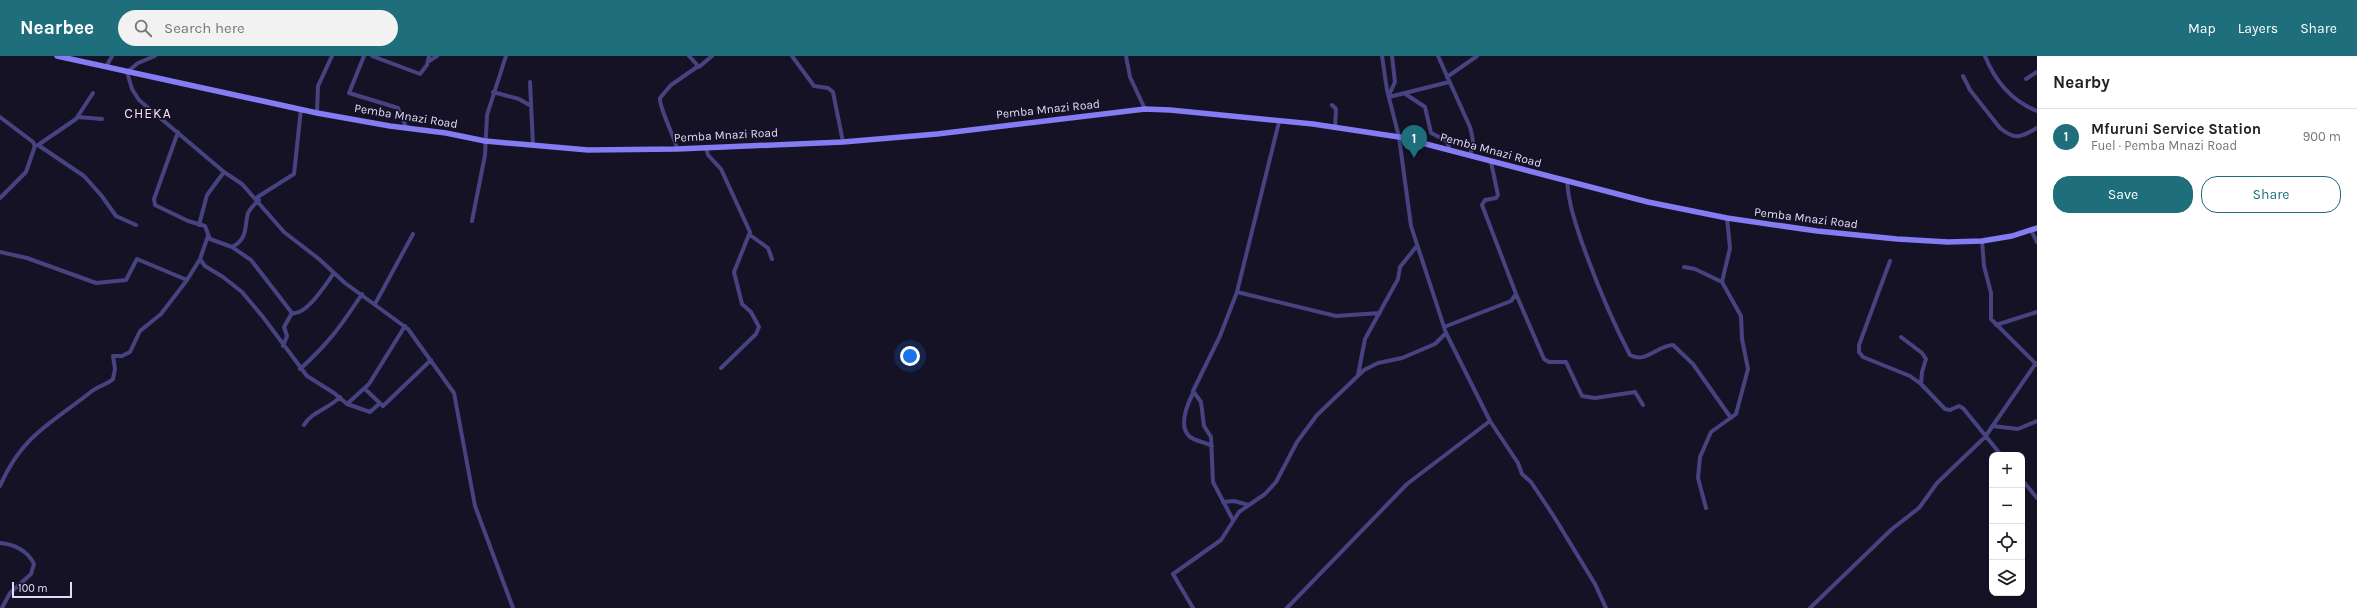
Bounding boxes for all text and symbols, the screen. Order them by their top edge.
search box [118,10,398,46]
text: Nearbee [20,17,94,39]
icon: search [132,17,154,39]
text: Search here [164,19,245,37]
text: Map [2188,20,2216,37]
text: Layers [2238,20,2278,37]
text: Share [2300,20,2337,37]
text: Nearby [2053,72,2110,92]
street label: Pemba Mnazi Road [995,97,1101,121]
street label: Pemba Mnazi Road [353,101,459,131]
district label: CHEKA [124,105,172,122]
text: Mfuruni Service Station [2091,120,2261,138]
street label: Pemba Mnazi Road [674,125,778,145]
pin: 1 [1401,125,1427,158]
text: 1 [2064,129,2068,144]
text: 900 m [2303,129,2341,144]
street label: Pemba Mnazi Road [1439,130,1543,170]
text: Fuel · Pemba Mnazi Road [2091,138,2237,153]
button: Save [2053,176,2193,213]
button: Share [2201,176,2341,213]
street label: Pemba Mnazi Road [1753,205,1859,231]
your location [900,346,920,366]
map controls [1989,452,2025,596]
button: + [1989,452,2025,488]
button: − [1989,488,2025,524]
button: locate [1989,524,2025,560]
button: layers [1989,560,2025,596]
scale bar [12,580,72,599]
text: 100 m [18,582,48,595]

